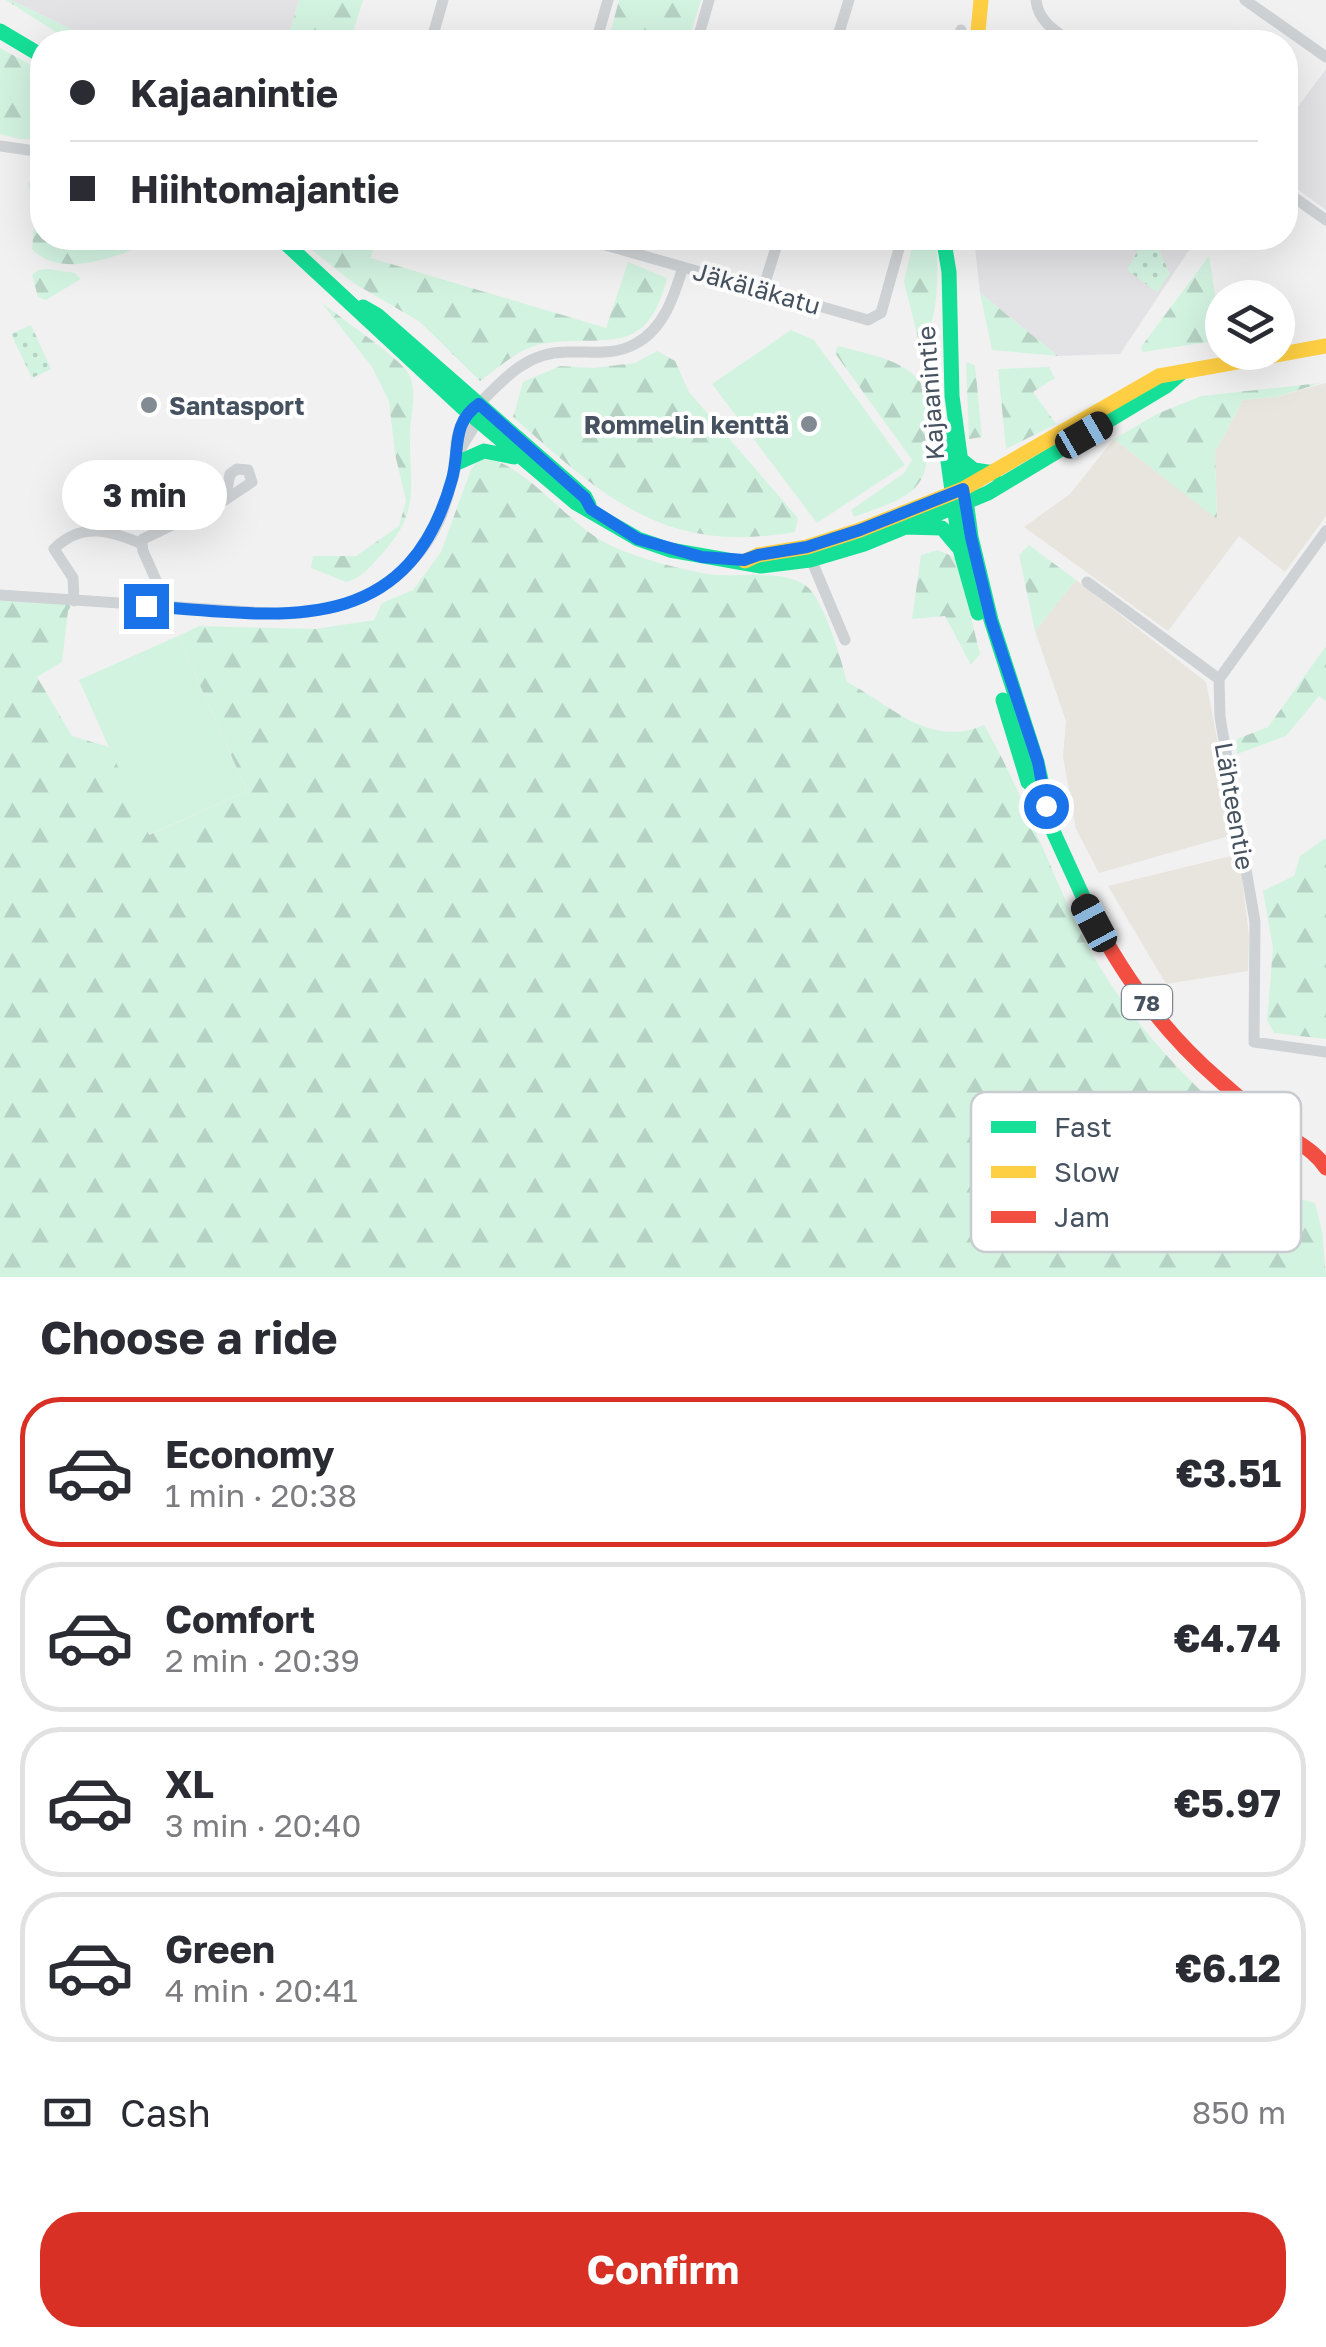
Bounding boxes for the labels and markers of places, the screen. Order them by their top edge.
place label: Santasport [169,390,305,421]
marker: Santasport [138,394,160,416]
place label: Rommelin kenttä [584,409,789,440]
marker: Rommelin kenttä [798,413,820,435]

